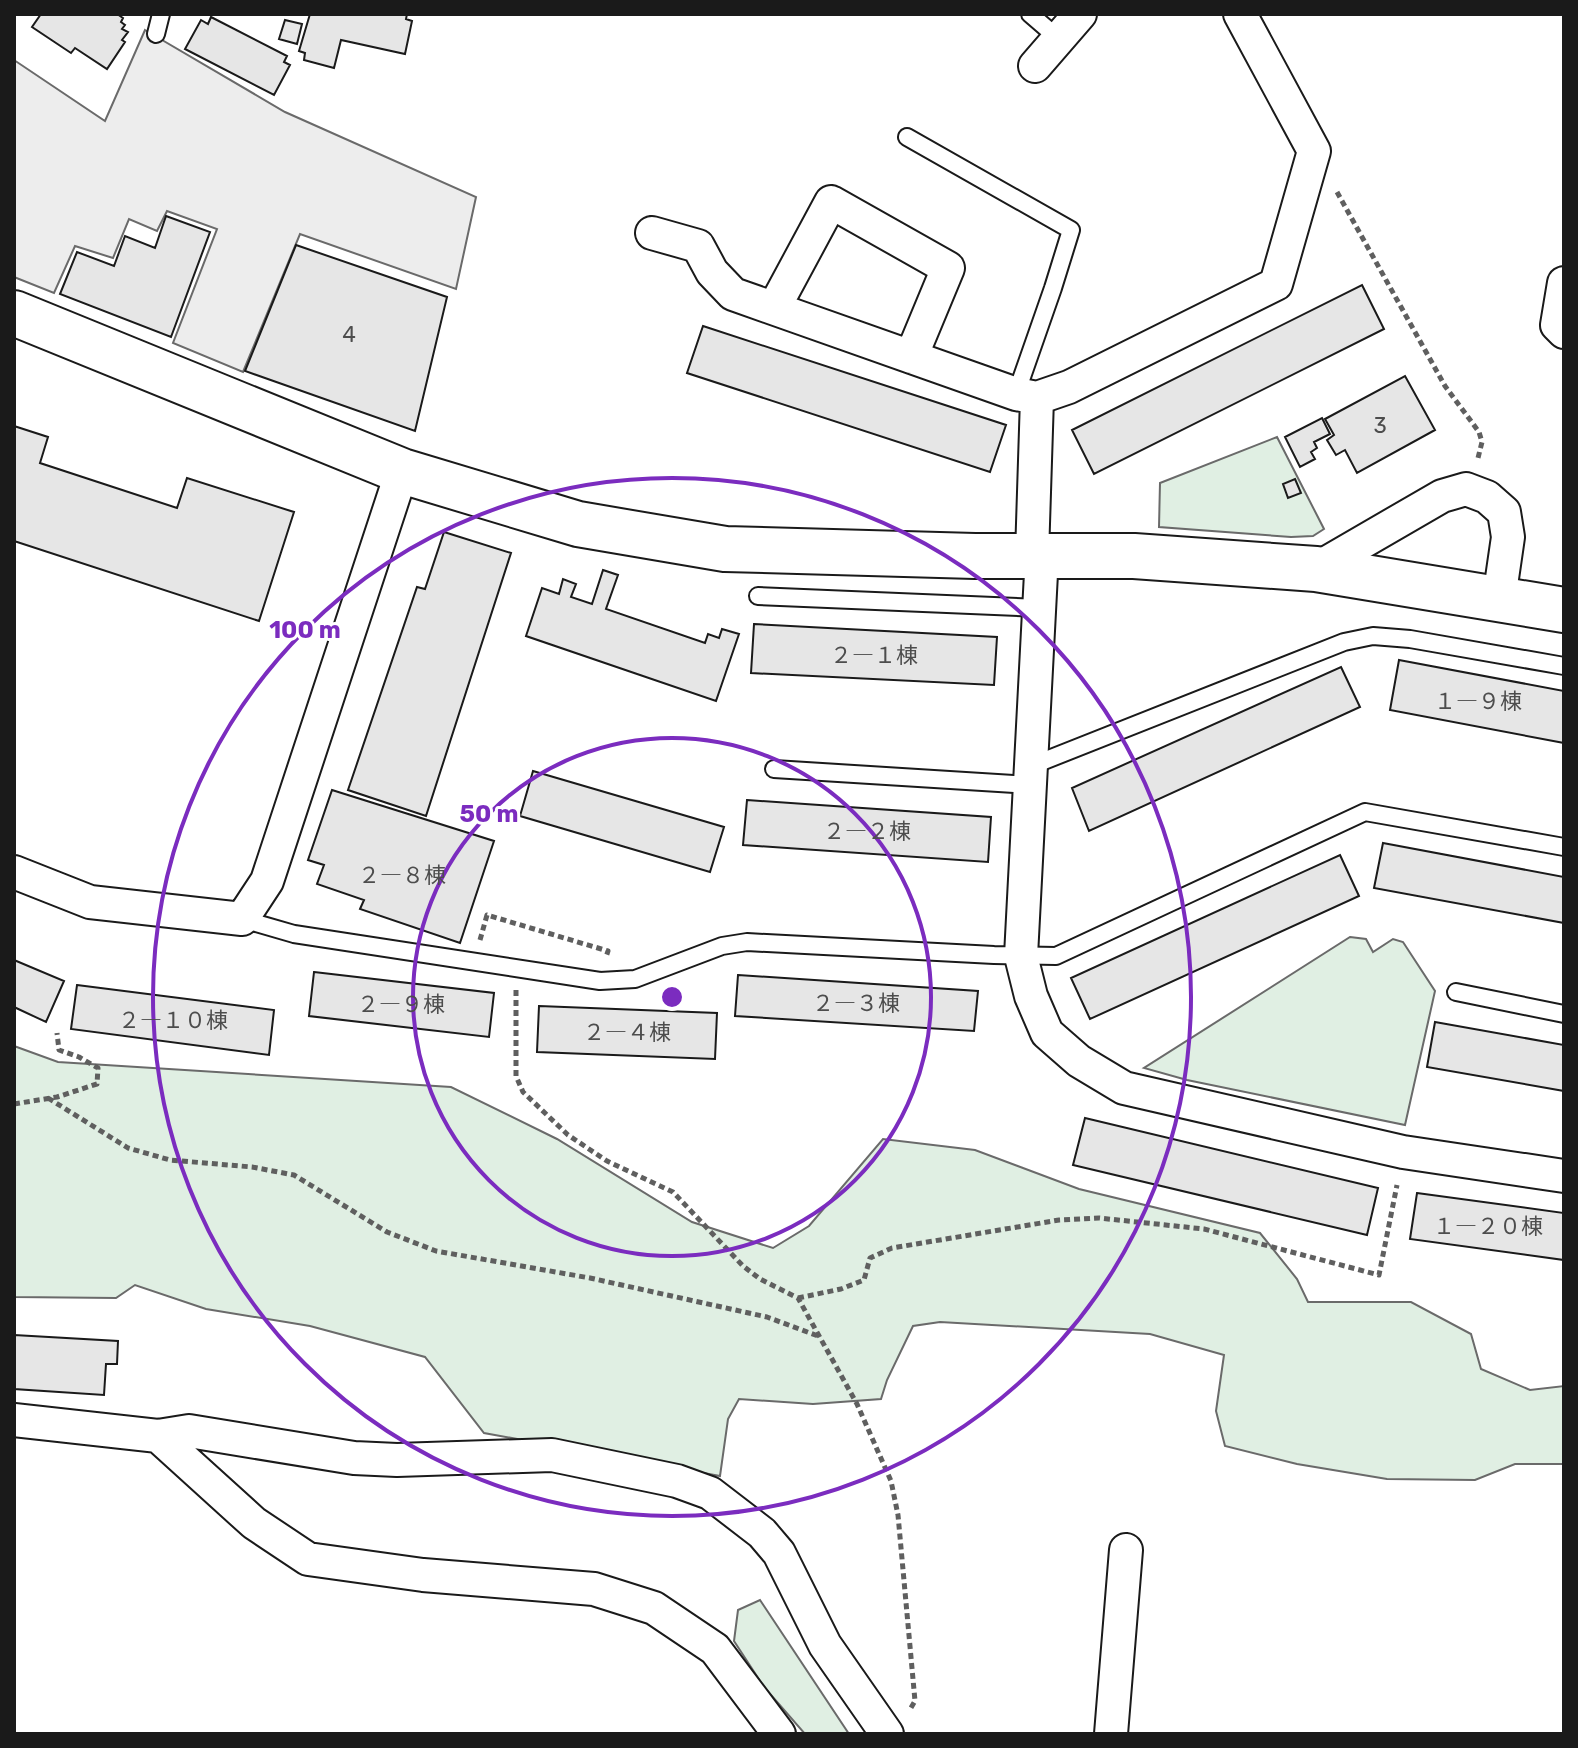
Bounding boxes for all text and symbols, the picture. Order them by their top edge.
house number: 4 [342,321,356,348]
house number: 3 [1373,412,1387,439]
text: 100 m [269,616,341,644]
house number: ２―１棟 [830,642,918,669]
house number: １―９棟 [1434,688,1522,715]
text: 50 m [460,800,518,828]
house number: ２―２棟 [823,818,911,845]
house number: ２―８棟 [358,862,446,889]
centre of rings [658,983,686,1011]
house number: ２―３棟 [812,990,900,1017]
house number: ２―９棟 [357,991,445,1018]
house number: ２―１０棟 [118,1007,228,1034]
house number: ２―４棟 [583,1019,671,1046]
house number: １―２０棟 [1433,1213,1543,1240]

